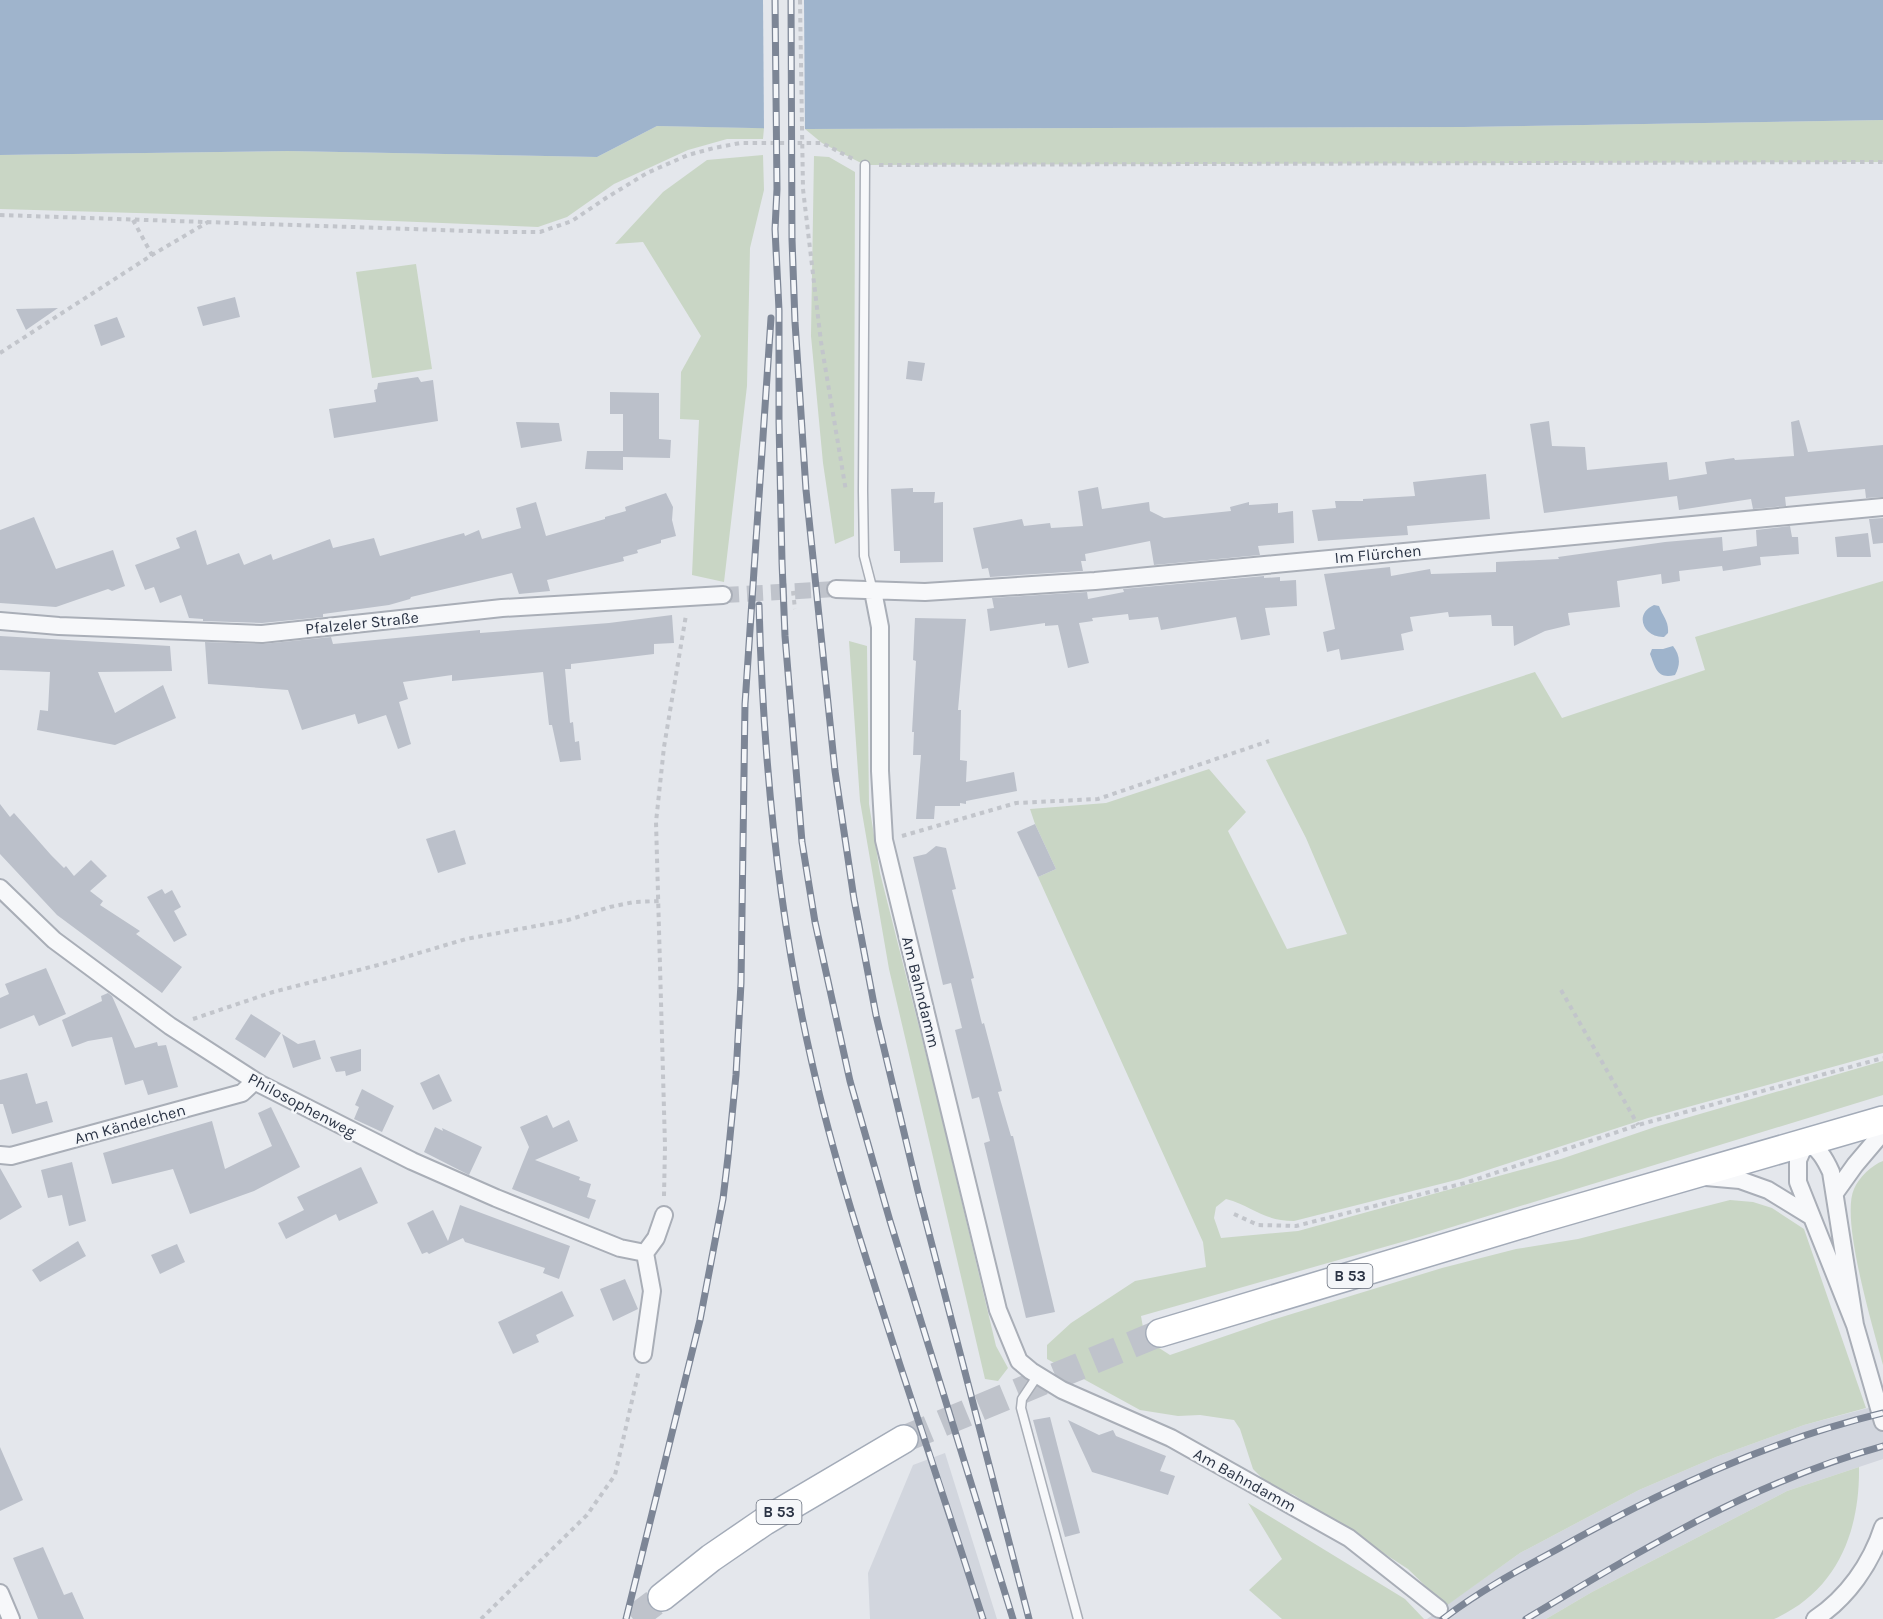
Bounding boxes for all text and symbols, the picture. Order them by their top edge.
street label: Im Flürchen [1334,541,1422,567]
street label: Pfalzeler Straße [304,608,420,638]
street label: Am Bahndamm [898,934,944,1050]
street label: Philosophenweg [245,1069,359,1141]
street label: Am Kändelchen [72,1100,188,1148]
road number: B 53 [1328,1264,1372,1288]
street label: Am Bahndamm [1190,1444,1300,1516]
road number: B 53 [756,1500,802,1524]

